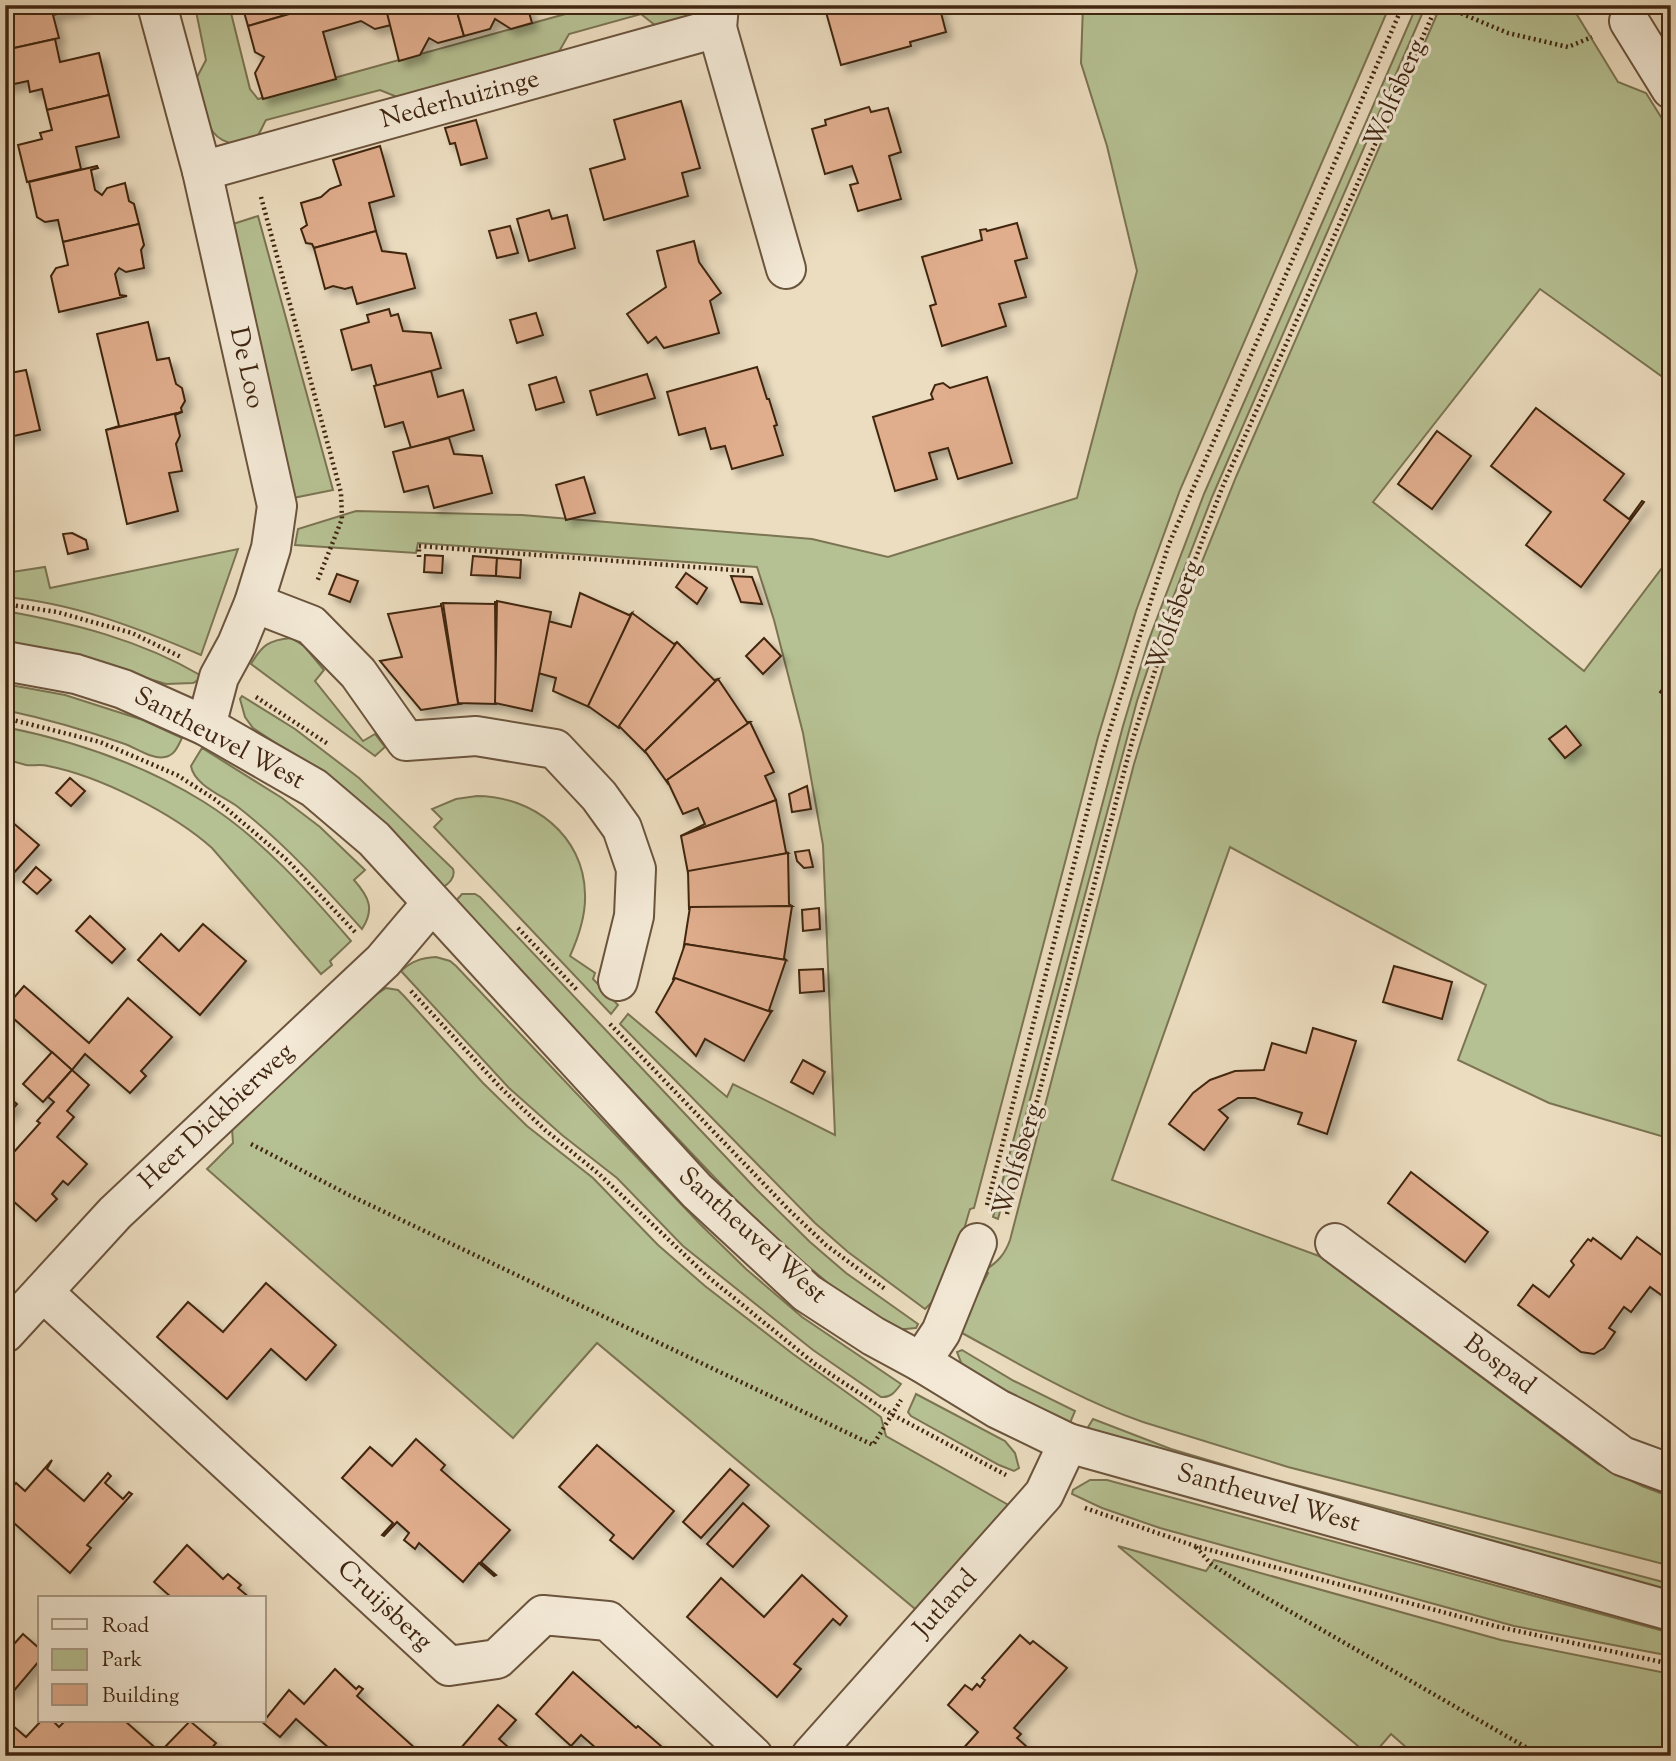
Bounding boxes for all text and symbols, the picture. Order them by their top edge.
street label: Wolfsberg [1356,34,1436,154]
street label: Nederhuizinge [376,61,544,139]
street label: De Loo [219,324,273,412]
street label: Wolfsberg [1138,555,1212,677]
street label: Santheuvel West [127,678,311,800]
street label: Heer Dickbierweg [131,1035,303,1199]
street label: Wolfsberg [984,1099,1054,1221]
street label: Santheuvel West [669,1159,835,1313]
street label: Bospad [1455,1326,1543,1405]
street label: Santheuvel West [1172,1455,1364,1543]
street label: Cruijsberg [328,1552,440,1660]
street label: Jutland [904,1562,987,1648]
legend [38,1596,266,1722]
text: Road [102,1612,149,1642]
text: Park [102,1646,143,1676]
text: Building [102,1682,179,1712]

